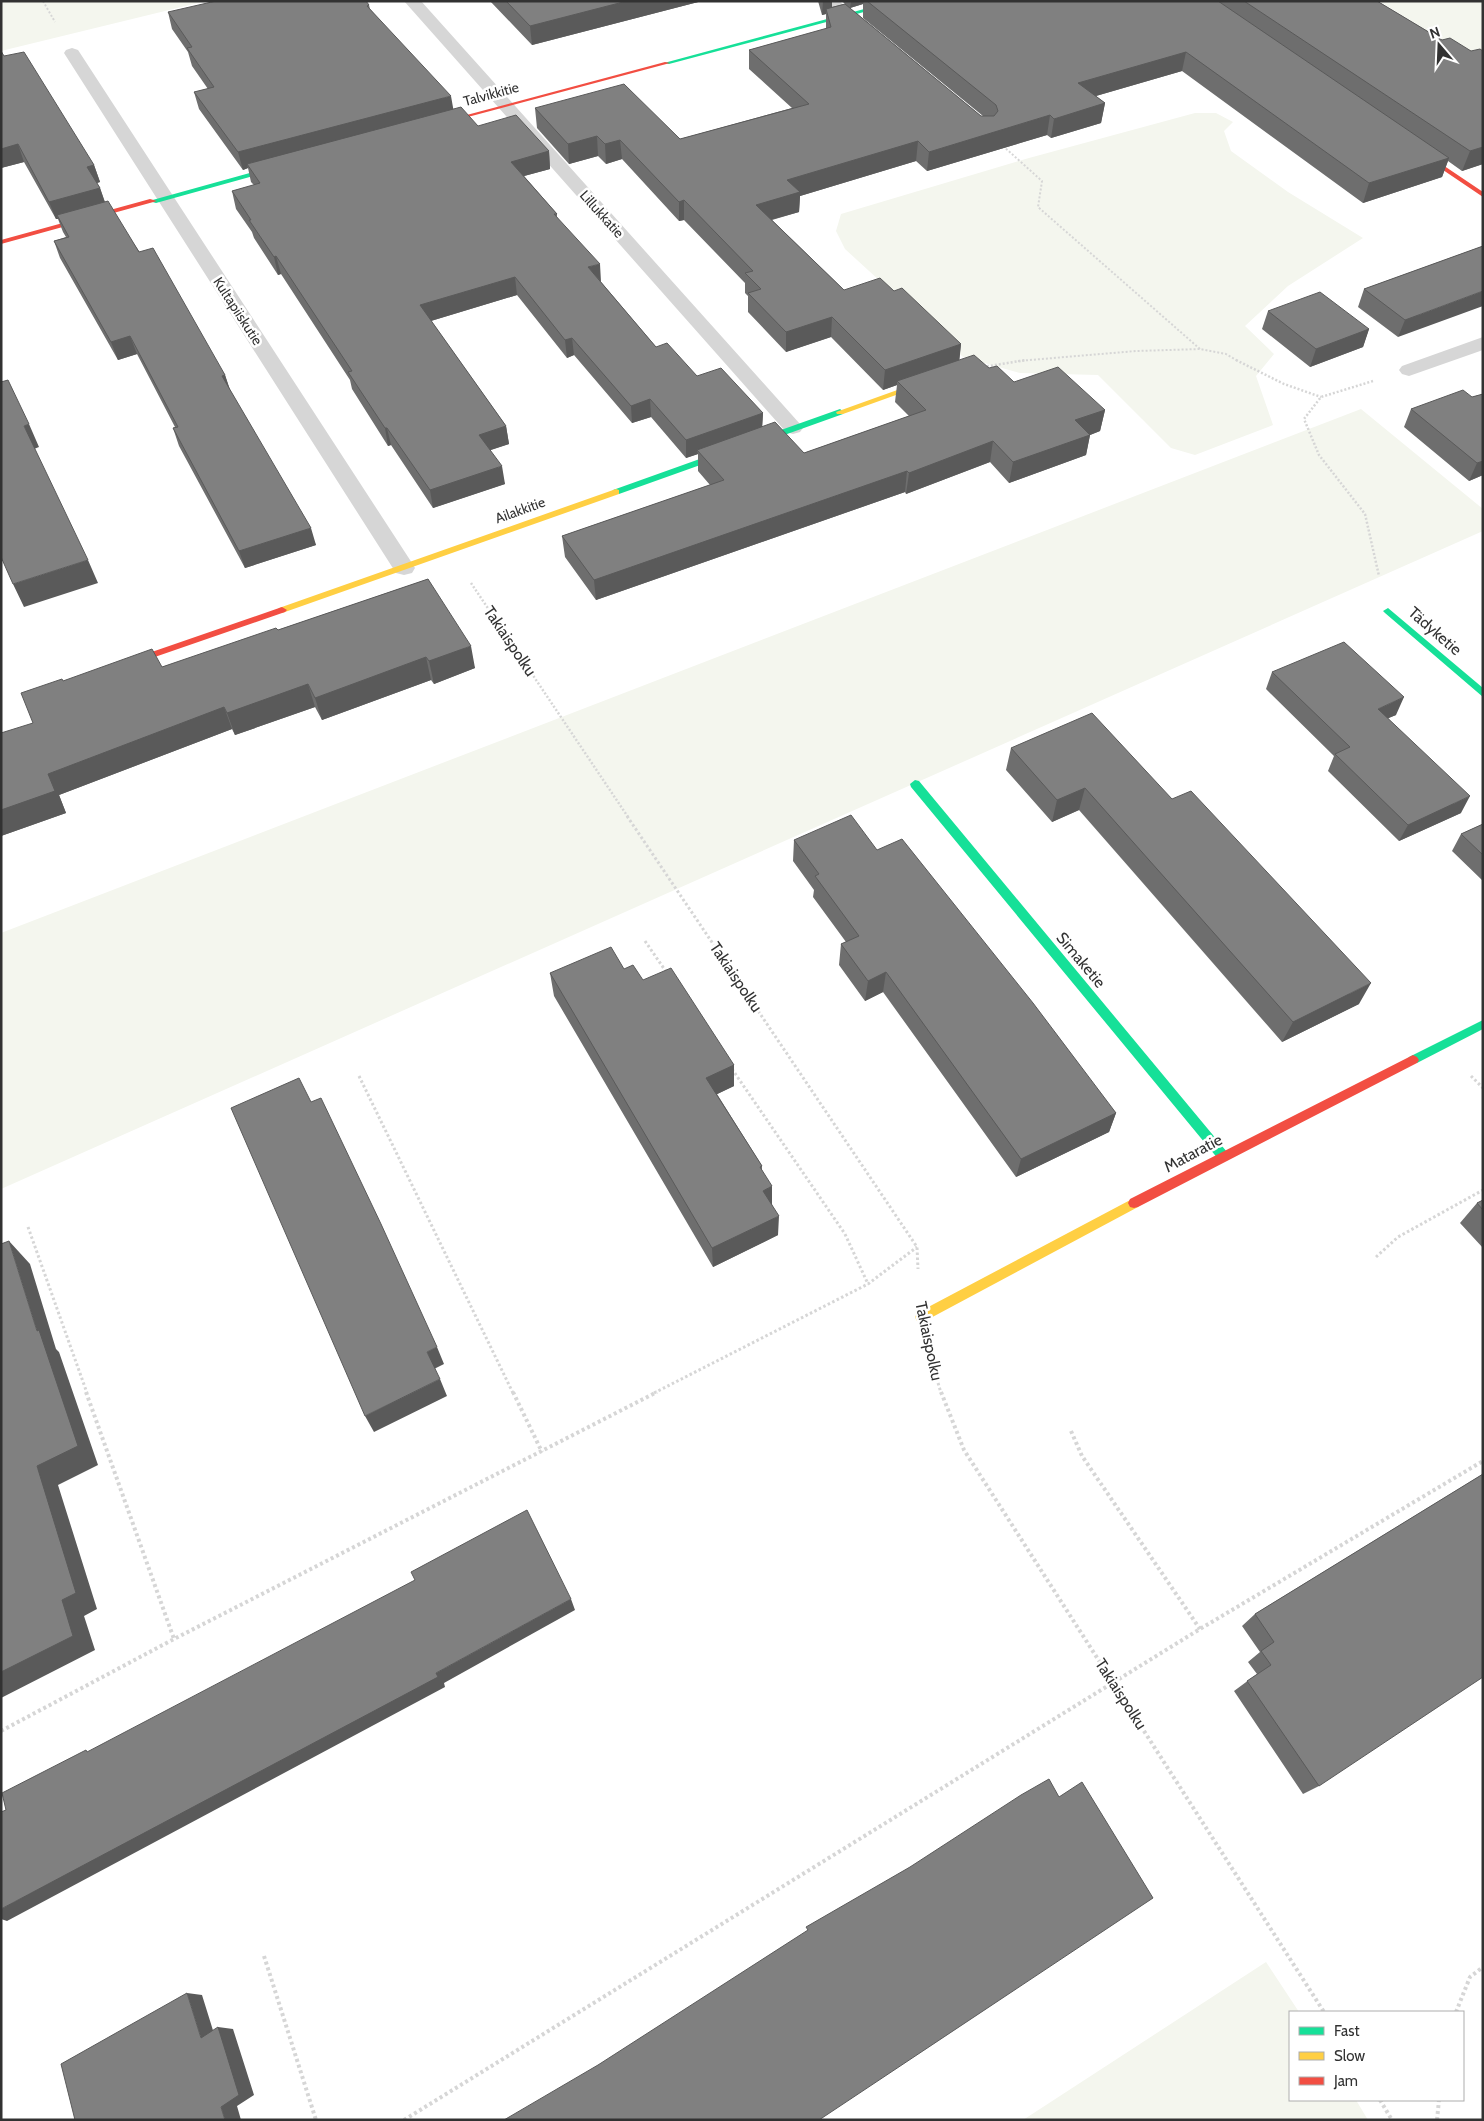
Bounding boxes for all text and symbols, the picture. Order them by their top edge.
north arrow [1414,20,1464,70]
text: N [1427,23,1442,43]
street label: Talvikkitie [461,78,521,110]
street label: Lillukkatie [576,186,628,242]
street label: Kultapiiskutie [209,274,267,348]
street label: Ailakkitie [492,493,548,527]
street label: Takiaispolku [480,602,540,680]
street label: Tädyketie [1405,603,1465,659]
street label: Simaketie [1052,928,1110,992]
street label: Takiaispolku [706,938,766,1016]
street label: Mataratie [1161,1130,1225,1176]
street label: Takiaispolku [911,1300,947,1382]
street label: Takiaispolku [1091,1655,1151,1733]
legend [1289,2011,1464,2101]
text: Fast [1334,2022,1359,2040]
text: Slow [1334,2047,1365,2065]
text: Jam [1333,2072,1358,2090]

